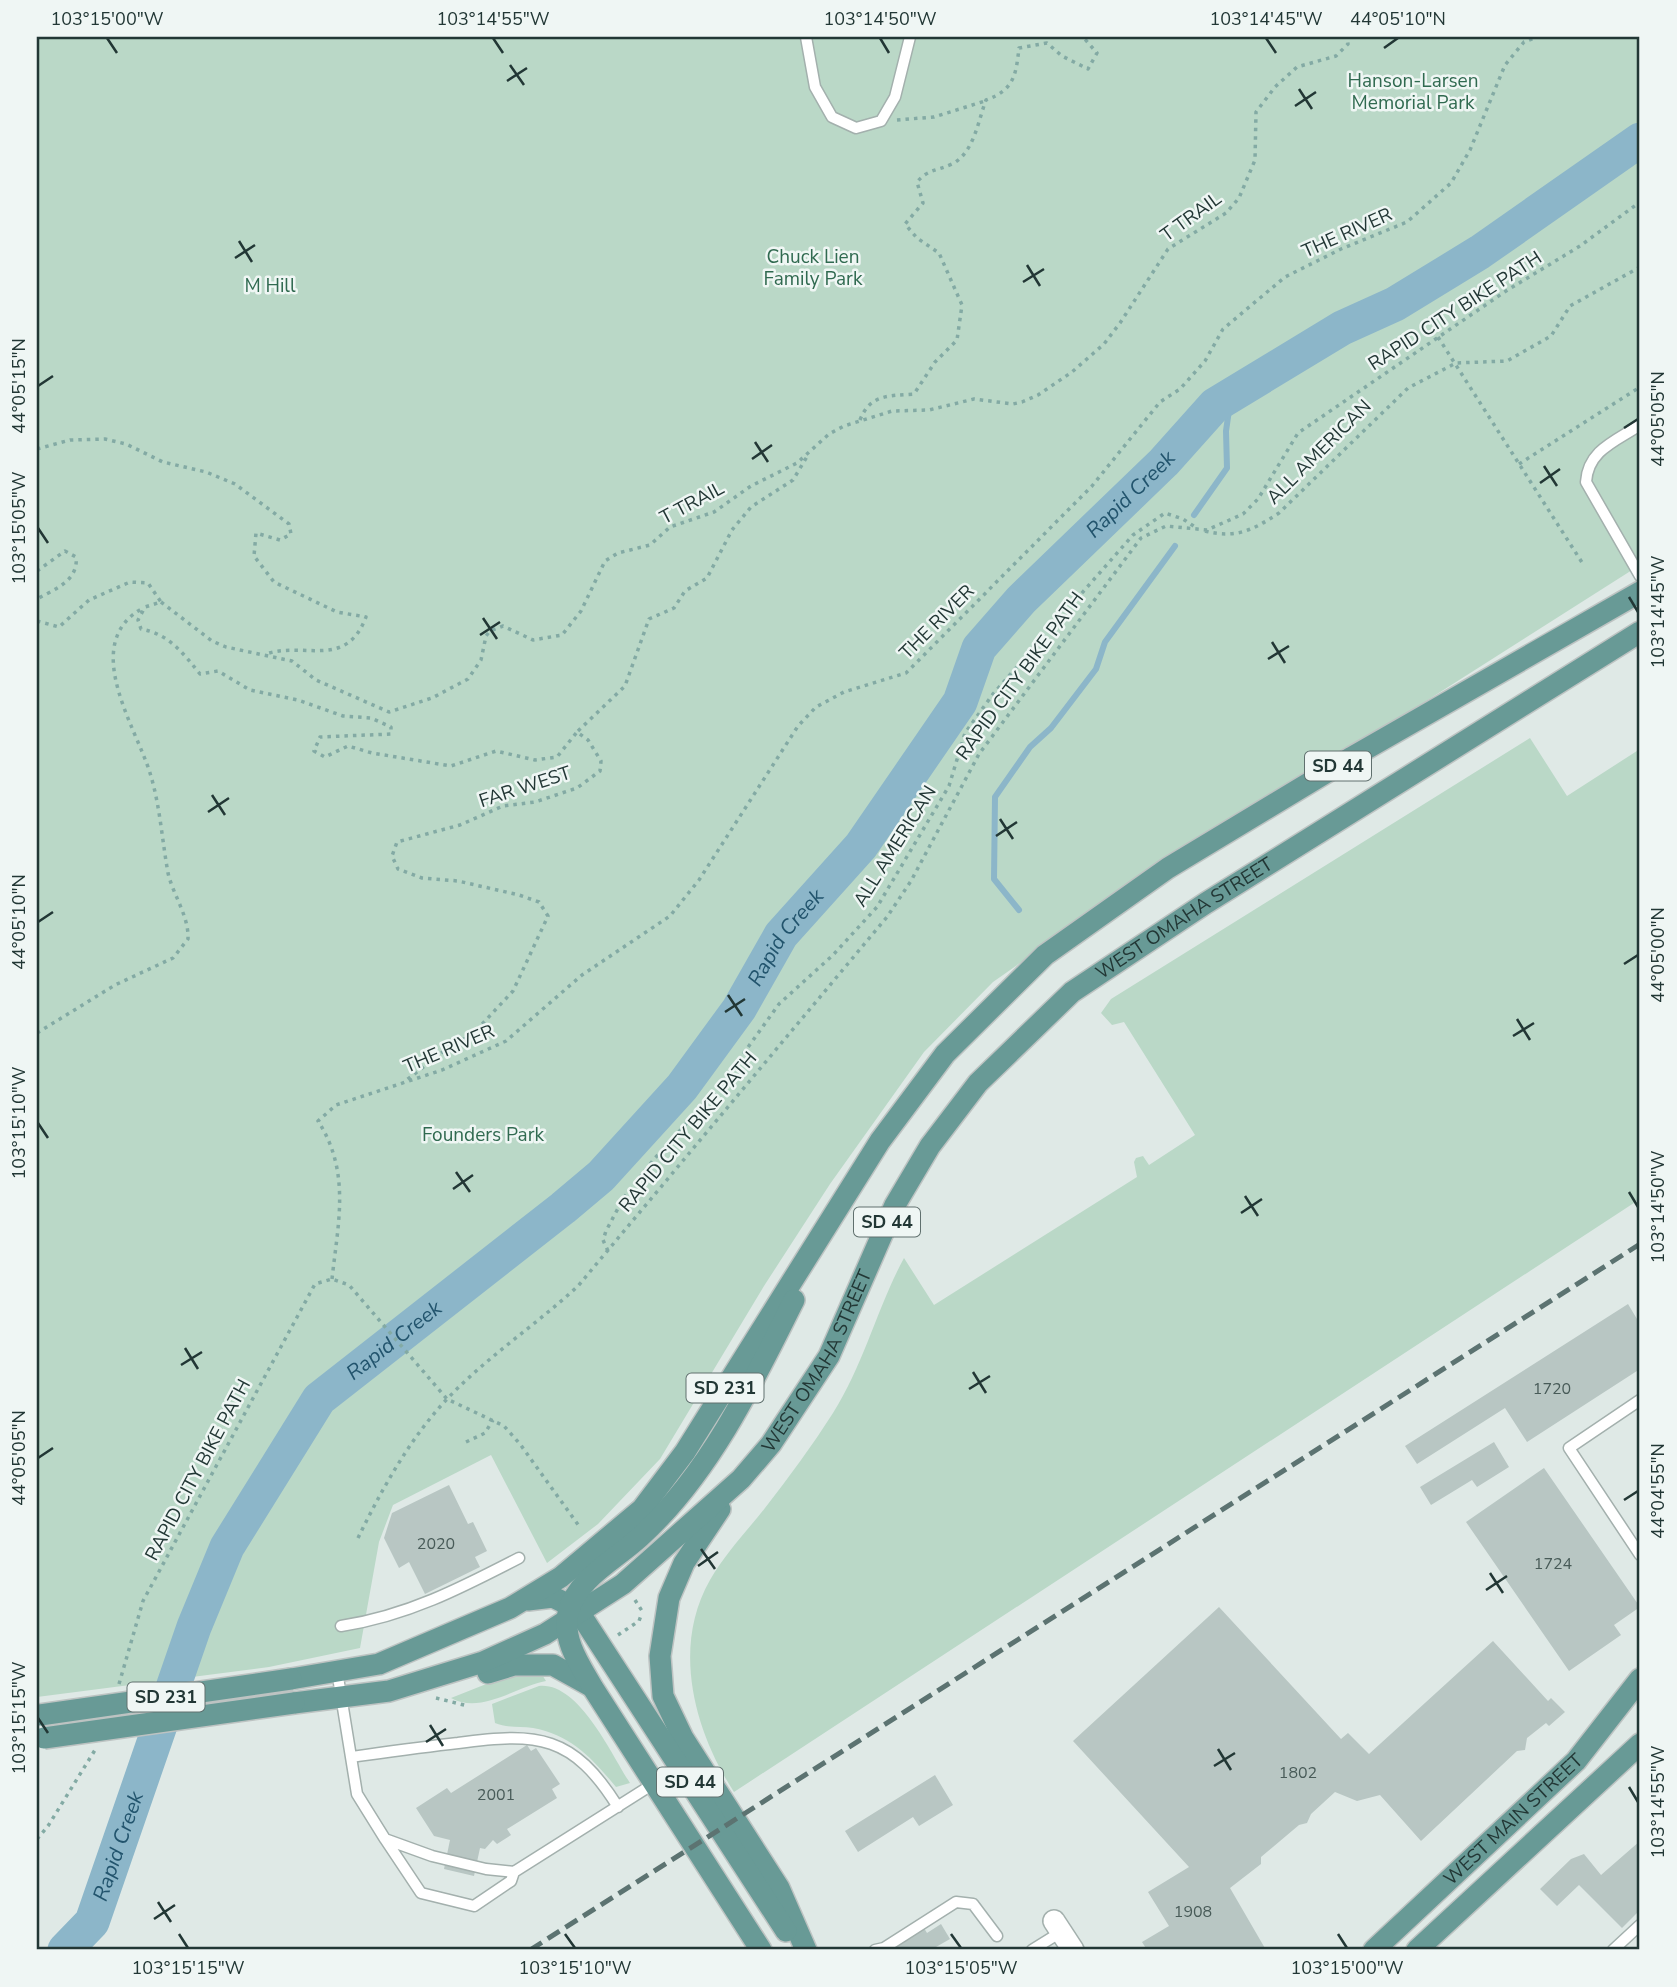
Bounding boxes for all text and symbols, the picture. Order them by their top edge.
text: 103°15'00"W [50,7,164,31]
text: 103°14'55"W [436,7,550,31]
text: 103°14'50"W [823,7,937,31]
text: 103°14'45"W [1209,7,1323,31]
text: 44°05'10"N [1350,7,1446,31]
park label: Hanson-Larsen Memorial Park [1347,68,1479,116]
street label: T TRAIL [1155,186,1227,248]
street label: THE RIVER [1298,201,1397,264]
park label: Chuck Lien Family Park [764,244,863,292]
street label: RAPID CITY BIKE PATH [1363,245,1547,377]
park label: M Hill [244,273,296,299]
text: 44°05'15"N [7,338,31,434]
text: 44°05'05"N [1646,371,1670,467]
street label: ALL AMERICAN [1261,394,1377,510]
water label: Rapid Creek [1080,444,1182,544]
text: 103°15'05"W [7,471,31,585]
street label: T TRAIL [655,475,729,531]
text: 103°14'45"W [1646,555,1670,669]
street label: THE RIVER [894,579,980,665]
street label: RAPID CITY BIKE PATH [950,587,1090,765]
road number: SD 44 [1305,752,1371,780]
street label: FAR WEST [476,760,575,814]
street label: ALL AMERICAN [847,780,943,912]
street label: WEST OMAHA STREET [1091,851,1278,986]
text: 44°05'10"N [7,874,31,970]
water label: Rapid Creek [741,882,830,991]
text: 44°05'00"N [1646,907,1670,1003]
street label: THE RIVER [400,1018,499,1080]
street label: RAPID CITY BIKE PATH [613,1046,763,1218]
text: 103°15'10"W [7,1066,31,1180]
park label: Founders Park [422,1122,544,1148]
text: 103°14'50"W [1646,1150,1670,1264]
road number: SD 44 [854,1208,920,1237]
street label: WEST OMAHA STREET [756,1265,878,1458]
water label: Rapid Creek [340,1294,448,1387]
road number: SD 231 [686,1373,764,1402]
street label: RAPID CITY BIKE PATH [139,1375,257,1565]
house number: 1720 [1533,1378,1571,1400]
text: 44°05'05"N [7,1410,31,1506]
text: 44°04'55"N [1646,1443,1670,1539]
house number: 2020 [417,1533,455,1555]
house number: 1724 [1534,1553,1573,1575]
text: 103°15'15"W [7,1661,31,1775]
road number: SD 231 [128,1682,204,1712]
text: 103°14'55"W [1646,1745,1670,1859]
street label: WEST MAIN STREET [1438,1747,1589,1891]
house number: 1802 [1279,1762,1317,1784]
road number: SD 44 [657,1768,723,1797]
house number: 2001 [477,1784,515,1806]
water label: Rapid Creek [86,1787,150,1905]
house number: 1908 [1174,1901,1212,1923]
text: 103°15'15"W [131,1956,245,1980]
text: 103°15'10"W [518,1956,632,1980]
text: 103°15'05"W [904,1956,1018,1980]
text: 103°15'00"W [1290,1956,1404,1980]

